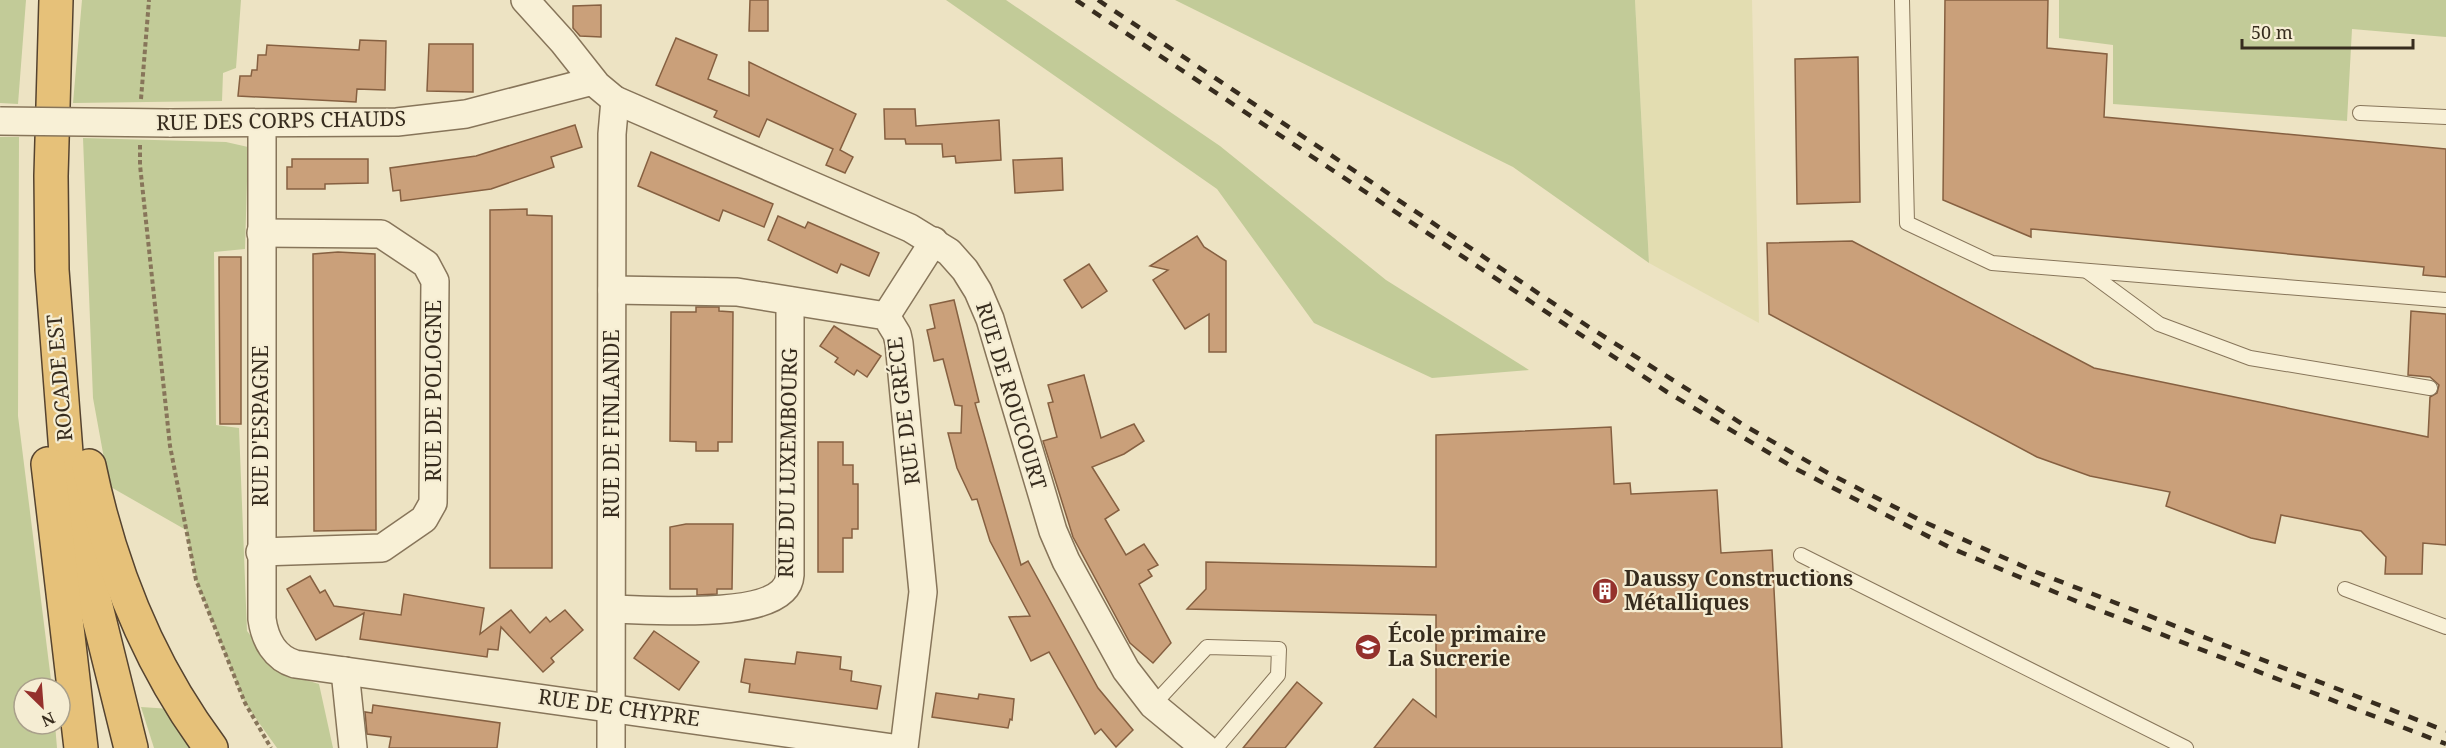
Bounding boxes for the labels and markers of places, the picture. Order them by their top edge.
place label: Daussy Constructions Métalliques [1624,564,1853,616]
building icon: Daussy Constructions Métalliques [1590,576,1620,606]
place label: École primaire La Sucrerie [1388,620,1546,672]
school or university icon: École primaire La Sucrerie [1353,632,1383,662]

